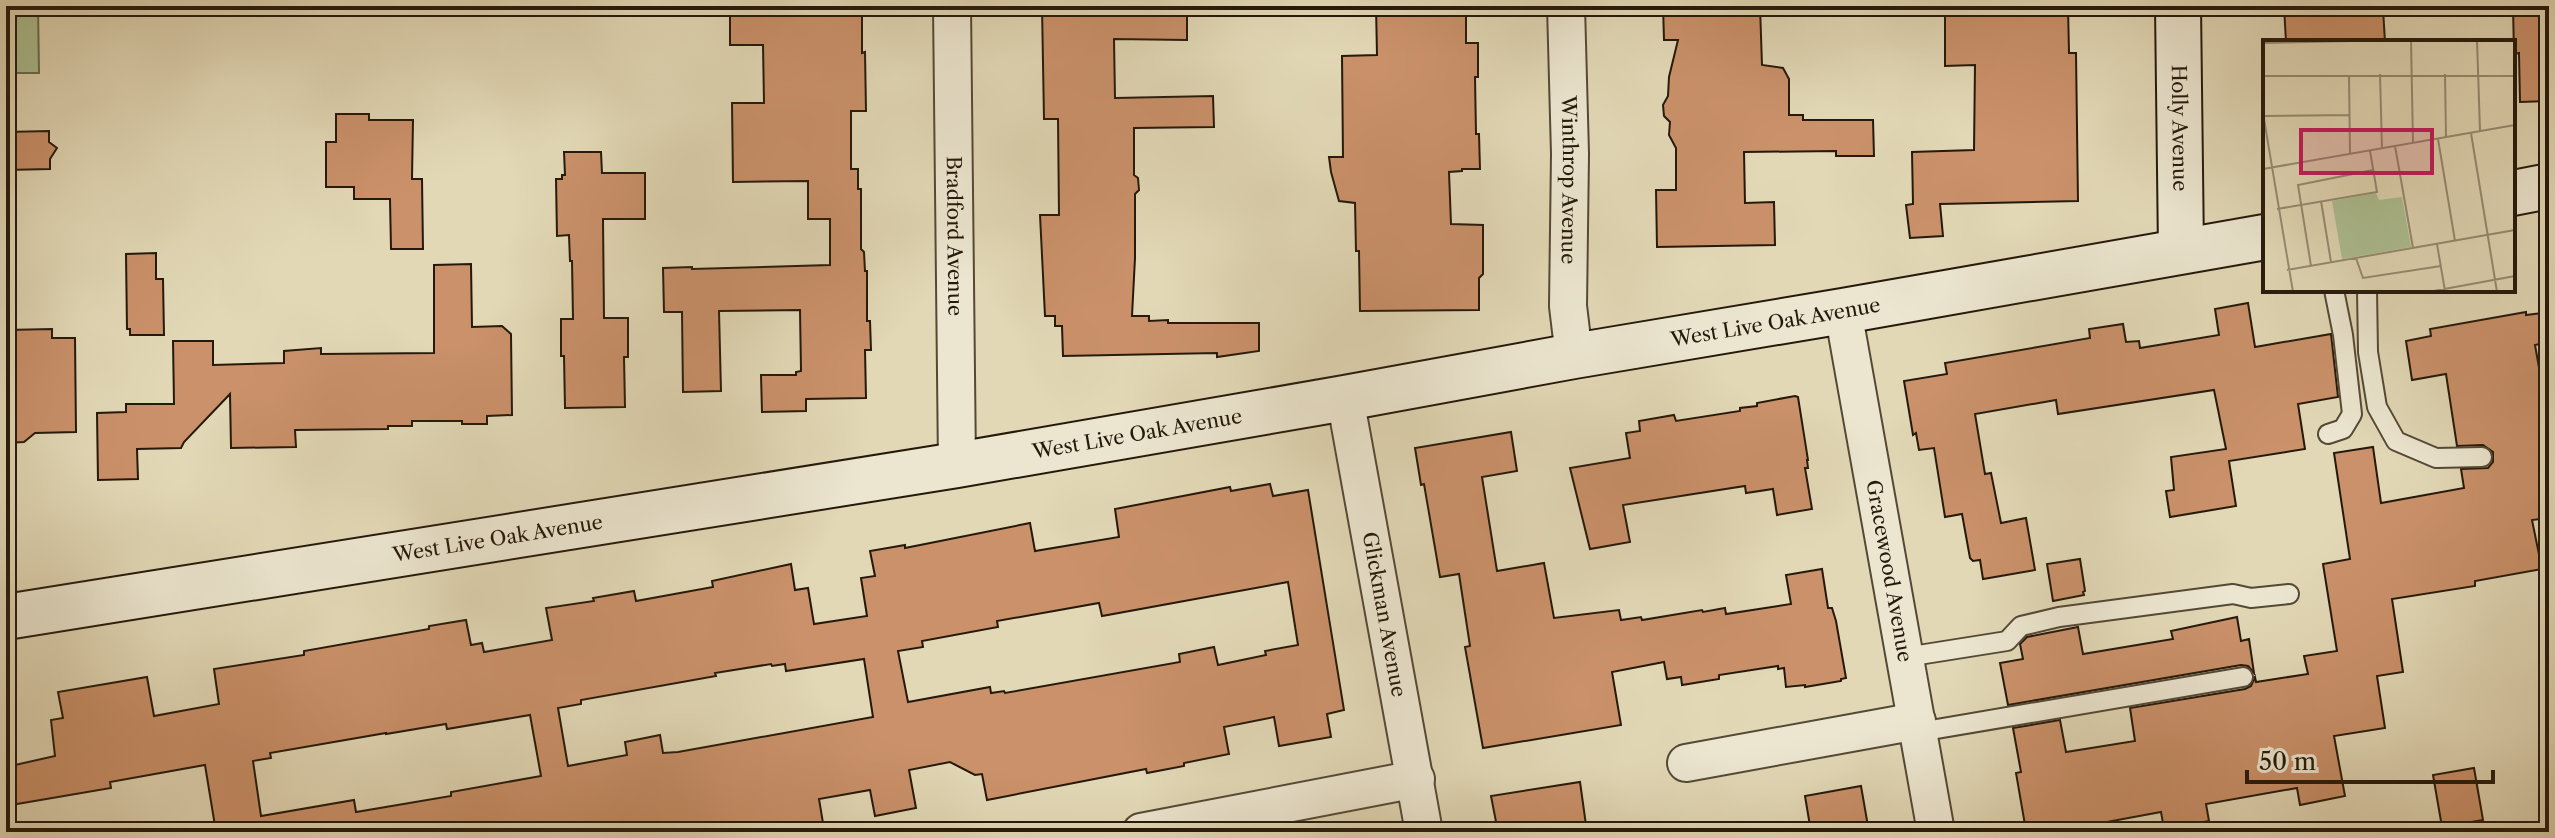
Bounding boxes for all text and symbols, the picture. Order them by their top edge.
inset map [2263,40,2515,292]
street label: Holly Avenue [2167,64,2192,192]
street label: Winthrop Avenue [1556,94,1582,264]
street label: Bradford Avenue [942,156,967,316]
street label: West Live Oak Avenue [1668,293,1882,352]
street label: West Live Oak Avenue [1030,404,1244,464]
street label: Gracewood Avenue [1861,478,1917,664]
street label: West Live Oak Avenue [390,510,604,567]
street label: Glickman Avenue [1358,530,1411,699]
scale bar [2247,734,2493,784]
text: 50 m [2259,747,2316,776]

